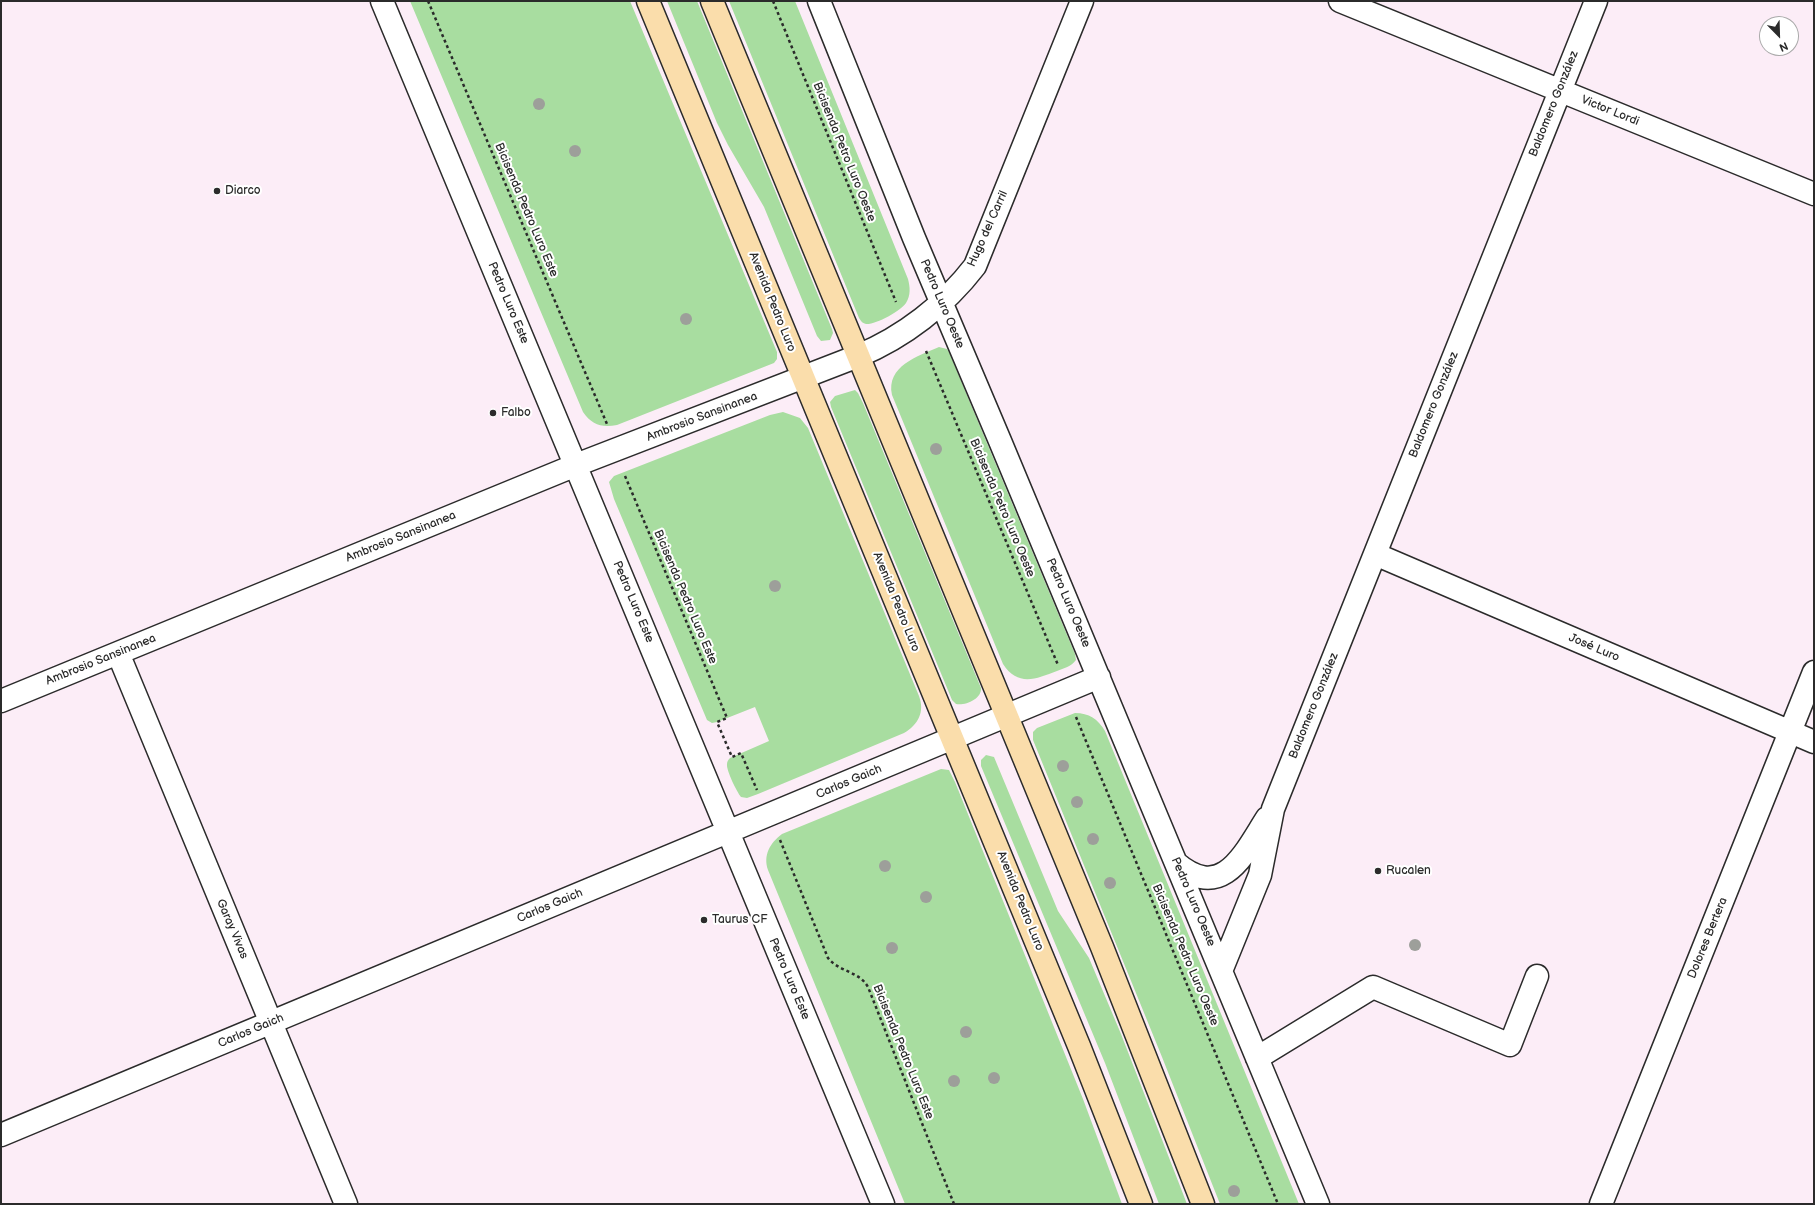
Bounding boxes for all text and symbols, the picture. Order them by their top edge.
north arrow [1759,16,1799,56]
text: N [1777,39,1790,54]
street label: Baldomero González [1526,49,1582,159]
street label: Bicisenda Petro Luro Oeste [809,80,879,224]
street label: Victor Lordi [1579,93,1641,129]
street label: Bicisenda Pedro Luro Este [491,141,561,279]
place label: Diarco [225,184,261,198]
marker: Diarco [212,186,222,196]
street label: Hugo del Carril [965,189,1011,269]
street label: Avenida Pedro Luro [745,250,799,354]
street label: Pedro Luro Oeste [917,257,967,351]
street label: Pedro Luro Este [484,260,532,346]
street label: Baldomero González [1406,350,1462,460]
street label: Ambrosio Sansinanea [645,389,759,445]
place label: Falbo [501,406,531,420]
marker: Falbo [488,408,498,418]
street label: Bicisenda Petro Luro Oeste [966,437,1038,579]
street label: Ambrosio Sansinanea [344,508,458,566]
street label: Bicisenda Pedro Luro Este [650,528,720,666]
street label: Avenida Pedro Luro [869,550,923,654]
street label: Pedro Luro Oeste [1043,556,1093,650]
street label: Pedro Luro Este [609,559,657,645]
street label: Ambrosio Sansinanea [44,631,158,689]
street label: José Luro [1566,631,1622,665]
street label: Baldomero González [1286,651,1342,761]
street label: Carlos Gaich [814,762,884,802]
street label: Avenida Pedro Luro [993,849,1047,953]
street label: Pedro Luro Oeste [1168,855,1218,949]
place label: Rucalen [1386,864,1431,878]
marker: Rucalen [1373,866,1383,876]
street label: Bicisenda Pedro Luro Oeste [1149,882,1221,1028]
street label: Carlos Gaich [515,886,585,926]
street label: Dolores Bertera [1685,895,1731,981]
street label: Garay Vivas [213,897,251,961]
place label: Taurus CF [712,913,767,927]
marker: Taurus CF [699,915,709,925]
street label: Pedro Luro Este [765,936,813,1022]
street label: Bicisenda Pedro Luro Este [869,982,937,1122]
street label: Carlos Gaich [216,1011,286,1051]

